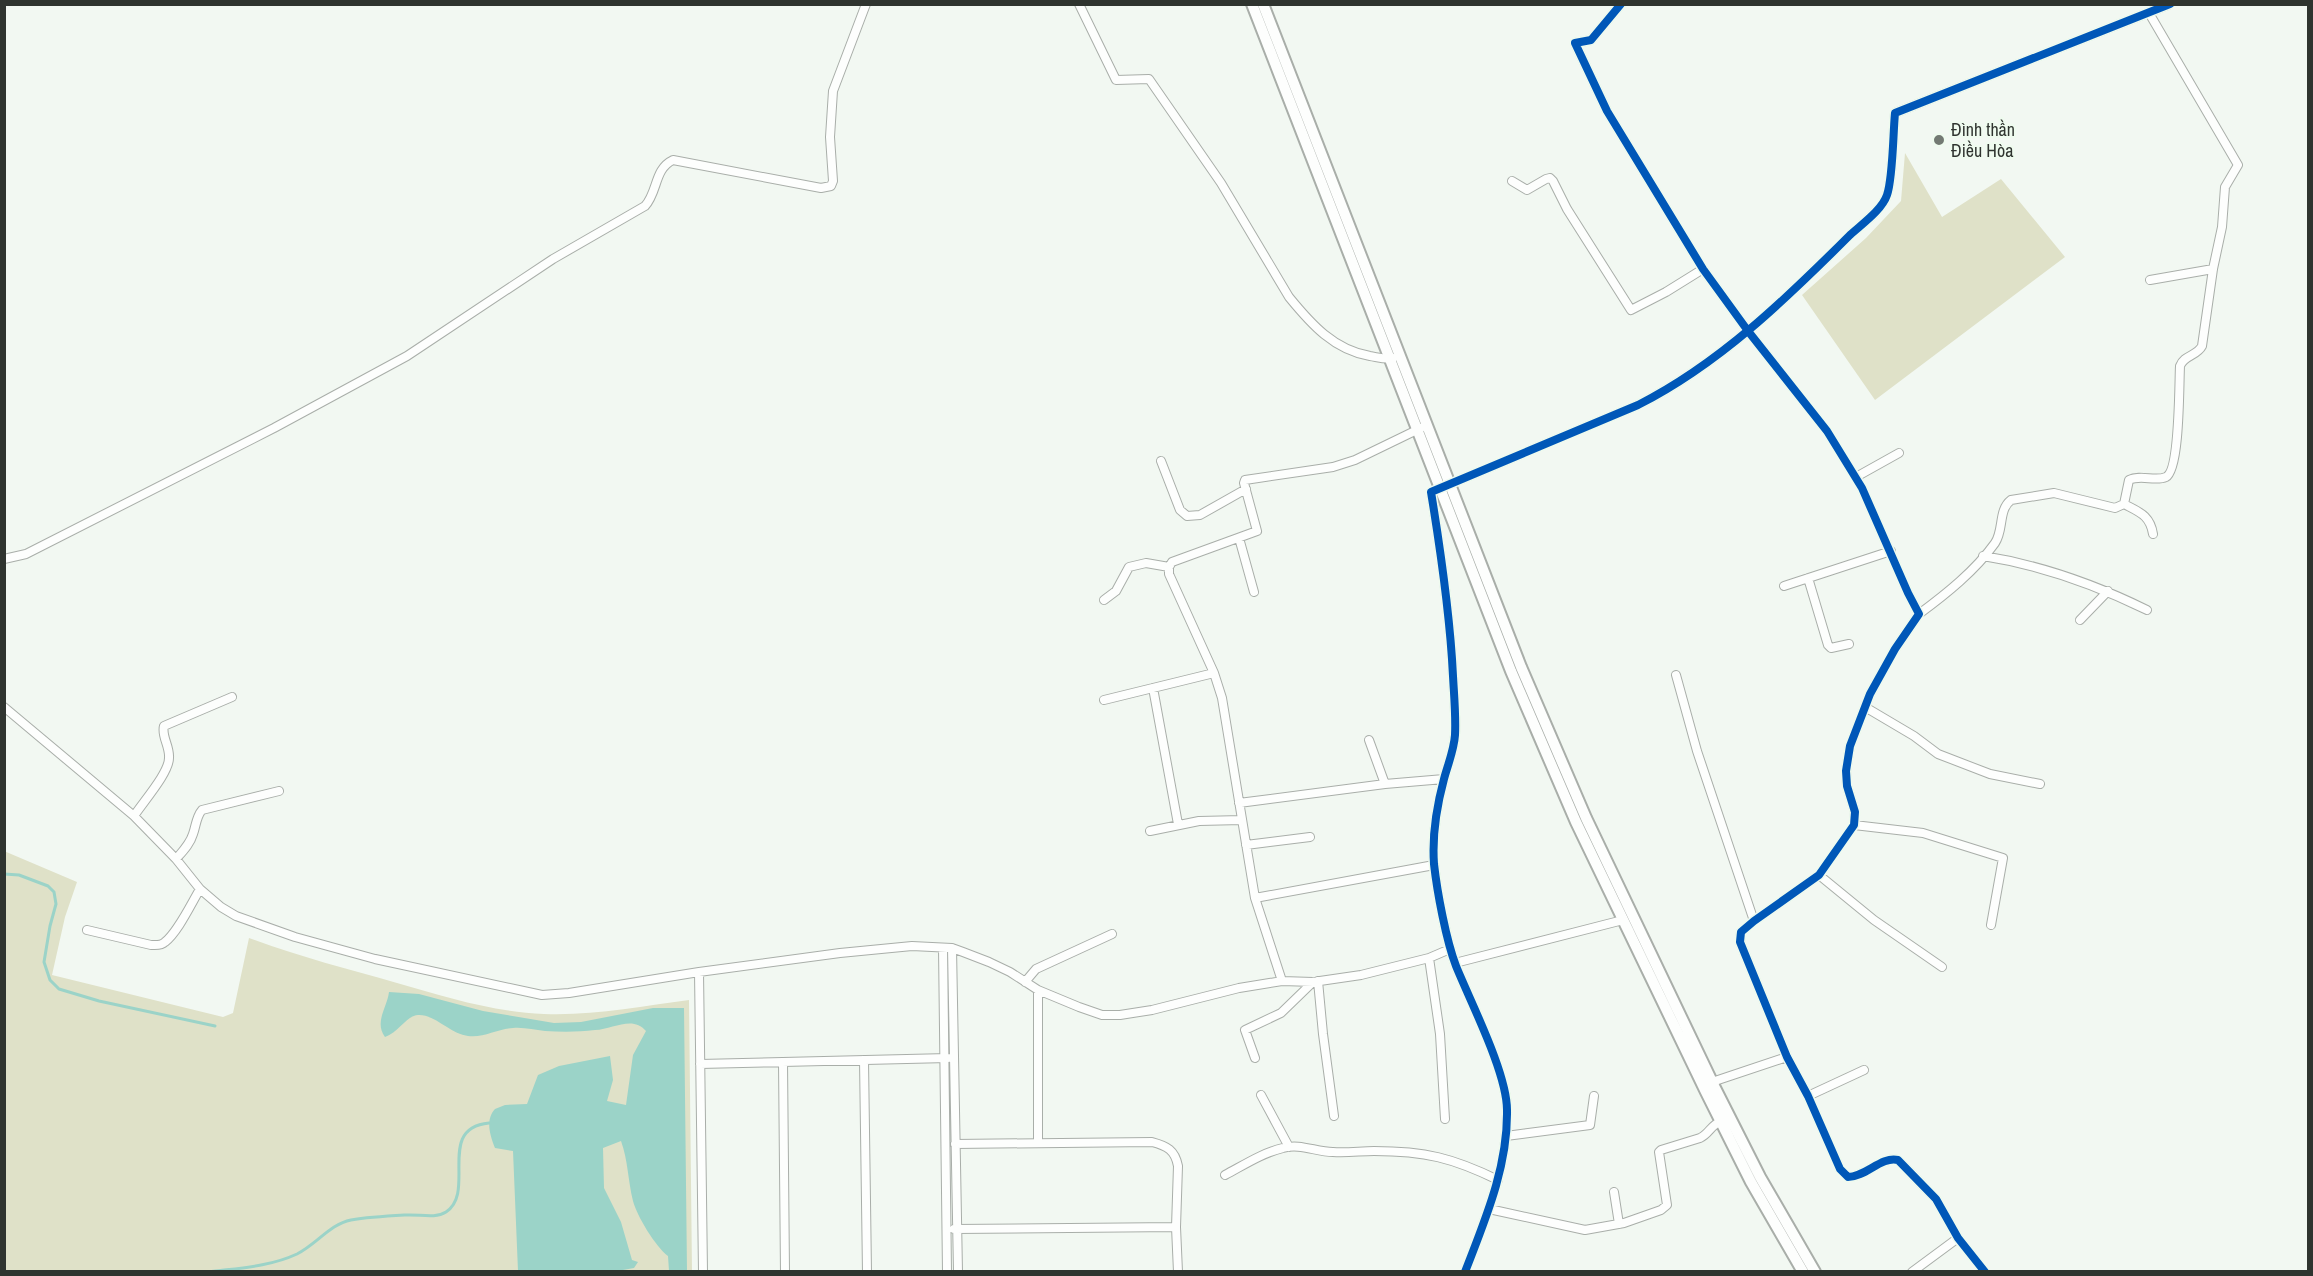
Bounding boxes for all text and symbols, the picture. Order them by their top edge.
place label: Đình thần Điều Hòa [1951,117,2015,163]
marker: Đình thần Điều Hòa [1932,133,1946,147]

